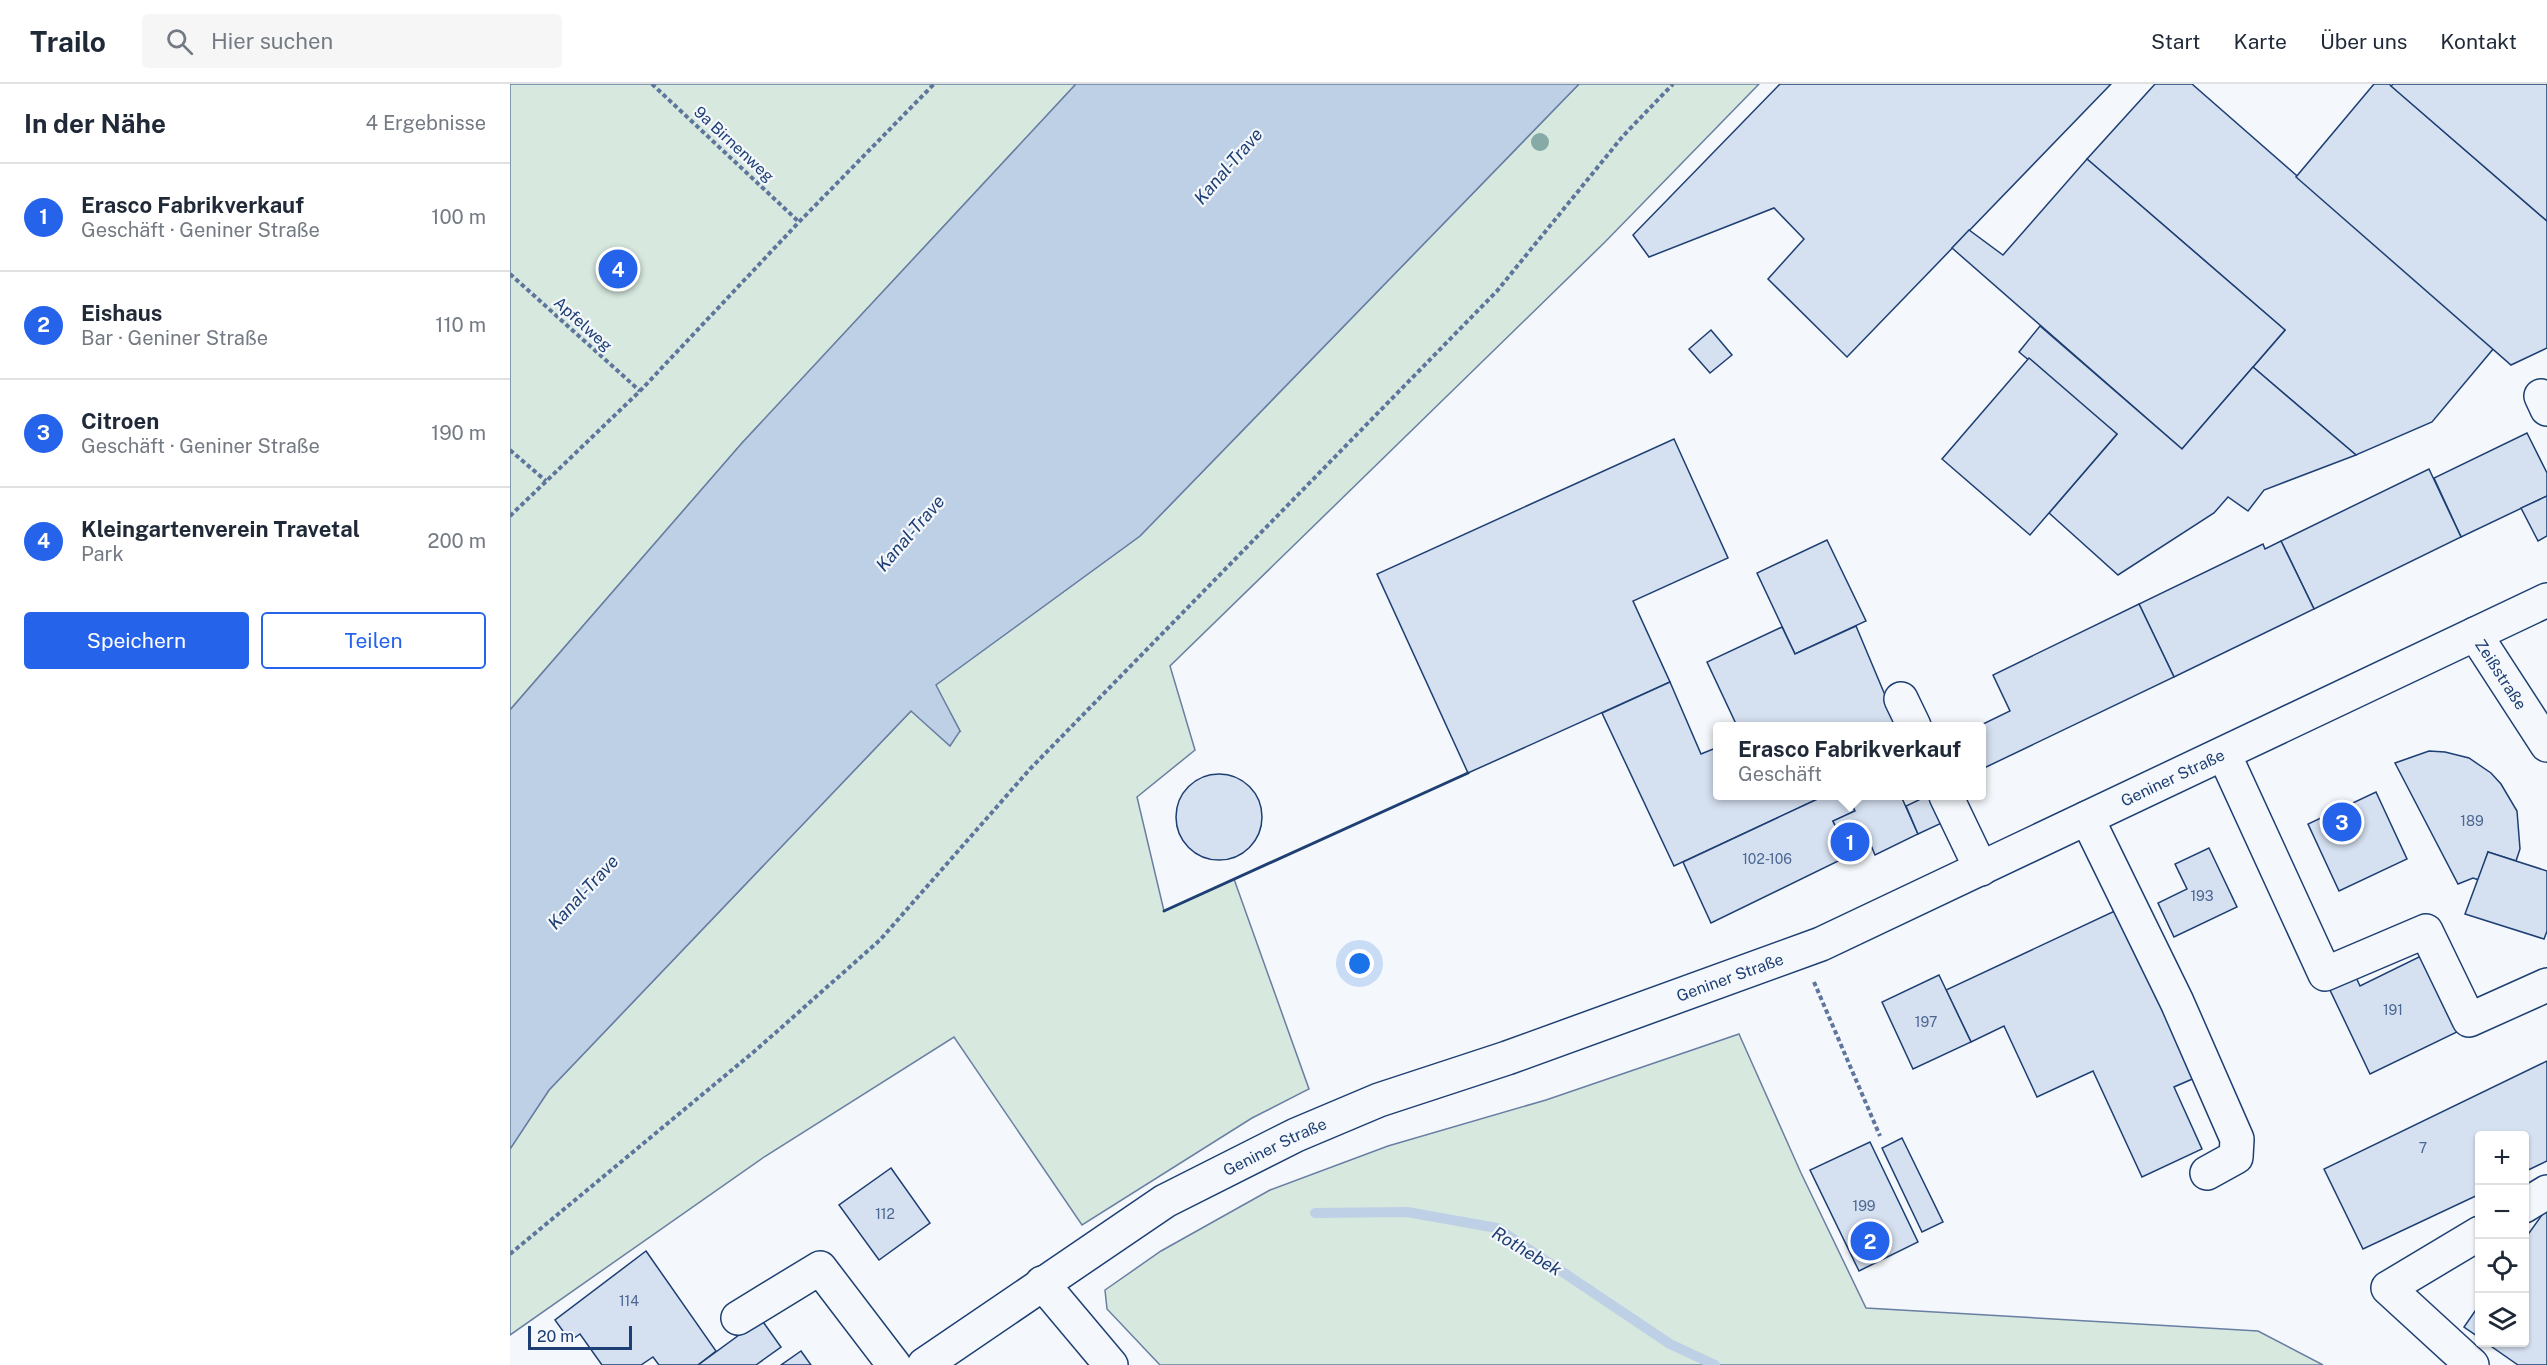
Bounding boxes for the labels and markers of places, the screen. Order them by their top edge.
pin: 4 [598,246,638,291]
pin: 3 [2322,800,2362,844]
pin: 1 [1830,820,1870,864]
pin: 2 [1850,1218,1890,1264]

